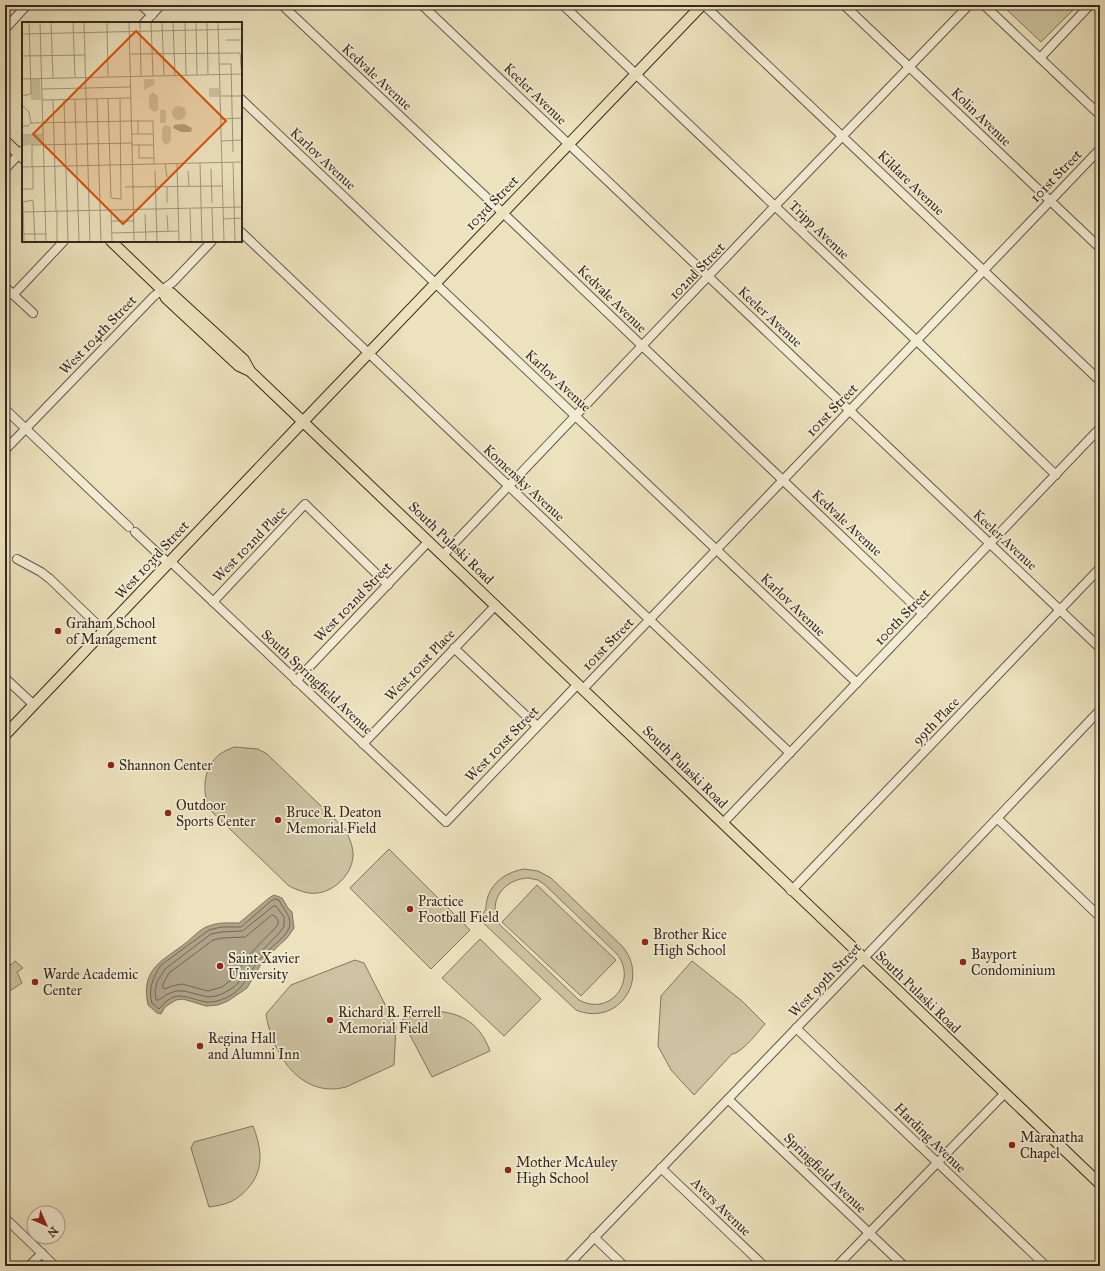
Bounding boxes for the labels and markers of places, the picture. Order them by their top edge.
place label: Graham School of Management [66,615,157,648]
marker: Graham School of Management [53,626,63,636]
place label: Shannon Center [119,757,213,774]
marker: Shannon Center [106,760,116,770]
place label: Outdoor Sports Center [176,797,256,830]
place label: Bruce R. Deaton Memorial Field [286,804,382,837]
marker: Outdoor Sports Center [163,808,173,818]
marker: Bruce R. Deaton Memorial Field [273,815,283,825]
place label: Practice Football Field [418,893,499,926]
marker: Practice Football Field [405,904,415,914]
place label: Brother Rice High School [653,926,727,959]
marker: Brother Rice High School [640,937,650,947]
place label: Bayport Condominium [971,946,1056,979]
place label: Saint Xavier University [228,950,300,983]
marker: Bayport Condominium [958,957,968,967]
marker: Saint Xavier University [215,961,225,971]
place label: Warde Academic Center [43,966,138,999]
marker: Warde Academic Center [30,977,40,987]
place label: Richard R. Ferrell Memorial Field [338,1004,441,1037]
marker: Richard R. Ferrell Memorial Field [325,1015,335,1025]
place label: Regina Hall and Alumni Inn [208,1030,300,1063]
marker: Regina Hall and Alumni Inn [195,1041,205,1051]
place label: Maranatha Chapel [1020,1129,1084,1162]
marker: Maranatha Chapel [1007,1140,1017,1150]
place label: Mother McAuley High School [516,1154,618,1187]
marker: Mother McAuley High School [503,1165,513,1175]

